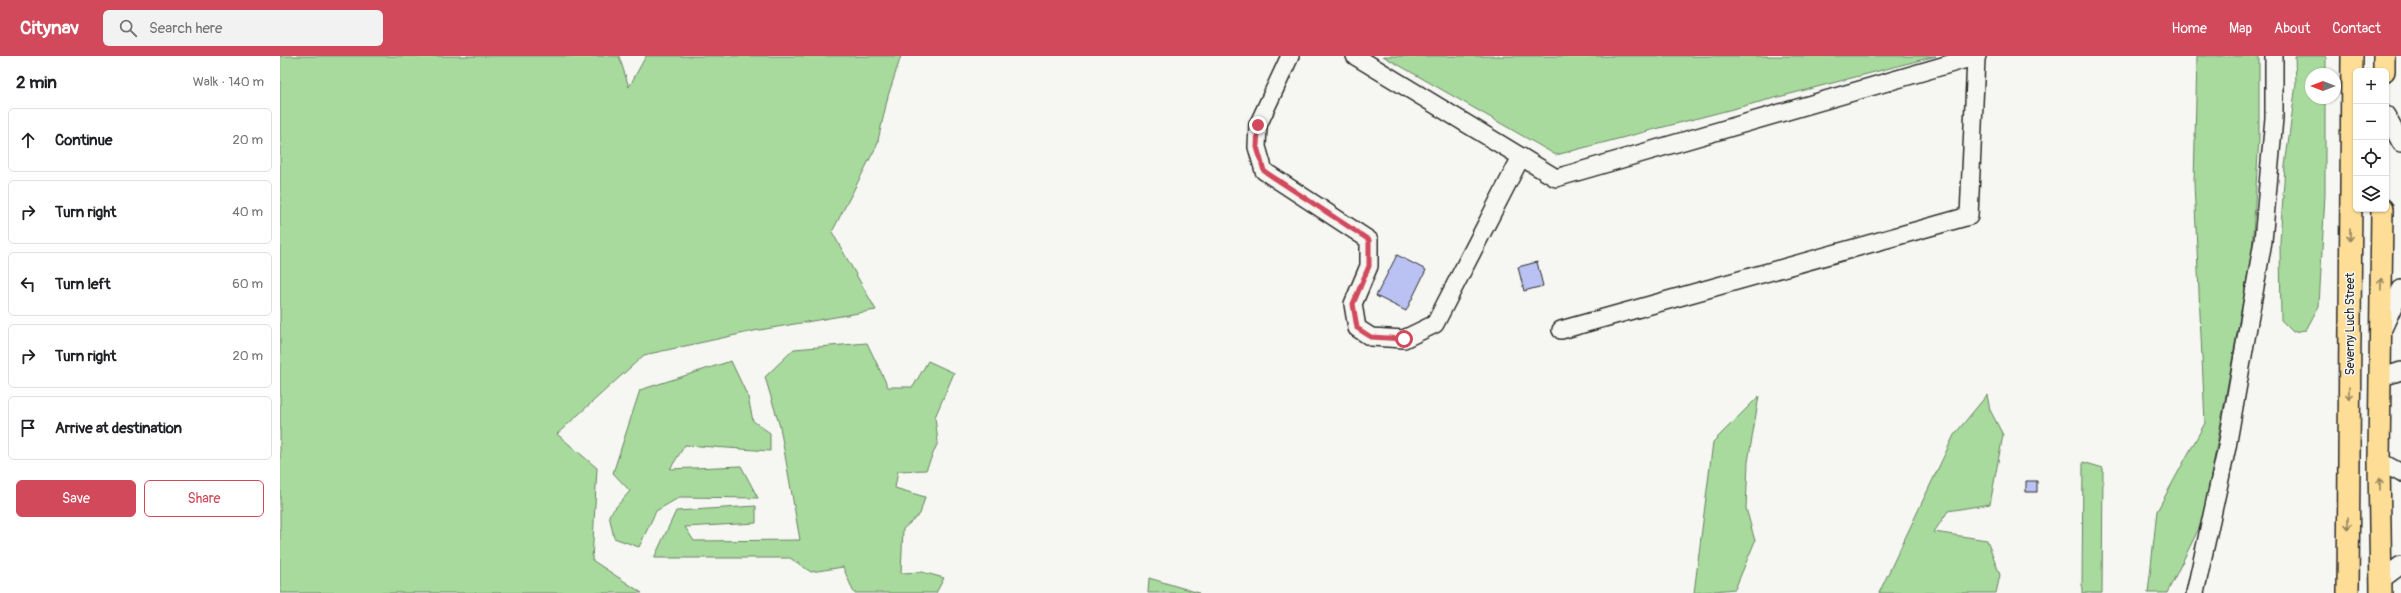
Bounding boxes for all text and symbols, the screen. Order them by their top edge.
search box [103,10,383,46]
text: Citynav [20,16,79,40]
icon: search [117,17,139,39]
text: Search here [149,19,222,38]
text: Home [2172,20,2207,37]
text: Map [2229,20,2252,37]
text: About [2274,20,2310,37]
text: Contact [2332,20,2381,37]
north arrow [2305,68,2341,104]
map controls [2353,68,2389,212]
button: + [2353,68,2389,104]
text: 2 min [16,72,57,93]
text: Walk · 140 m [193,74,264,90]
button: − [2353,104,2389,140]
route end [1249,116,1267,134]
icon: ahead [17,129,39,151]
text: Continue [55,131,113,150]
text: 20 m [232,132,263,148]
button: locate [2353,140,2389,176]
button: layers [2353,176,2389,212]
icon: right [17,201,39,223]
text: Turn right [55,203,116,222]
text: 40 m [232,204,263,220]
one-way arrow [2347,228,2354,241]
icon: left [17,273,39,295]
street label: Severny Luch Street [2343,273,2358,375]
text: Turn left [55,275,111,294]
text: 60 m [232,276,263,292]
one-way arrow [2377,278,2385,291]
route start [1395,330,1413,348]
icon: right [17,345,39,367]
text: Turn right [55,347,116,366]
text: 20 m [232,348,263,364]
one-way arrow [2345,386,2353,399]
icon: arrive [17,417,39,439]
text: Arrive at destination [55,419,182,438]
one-way arrow [2376,478,2383,491]
button: Save [16,480,136,517]
button: Share [144,480,264,517]
one-way arrow [2344,516,2352,529]

